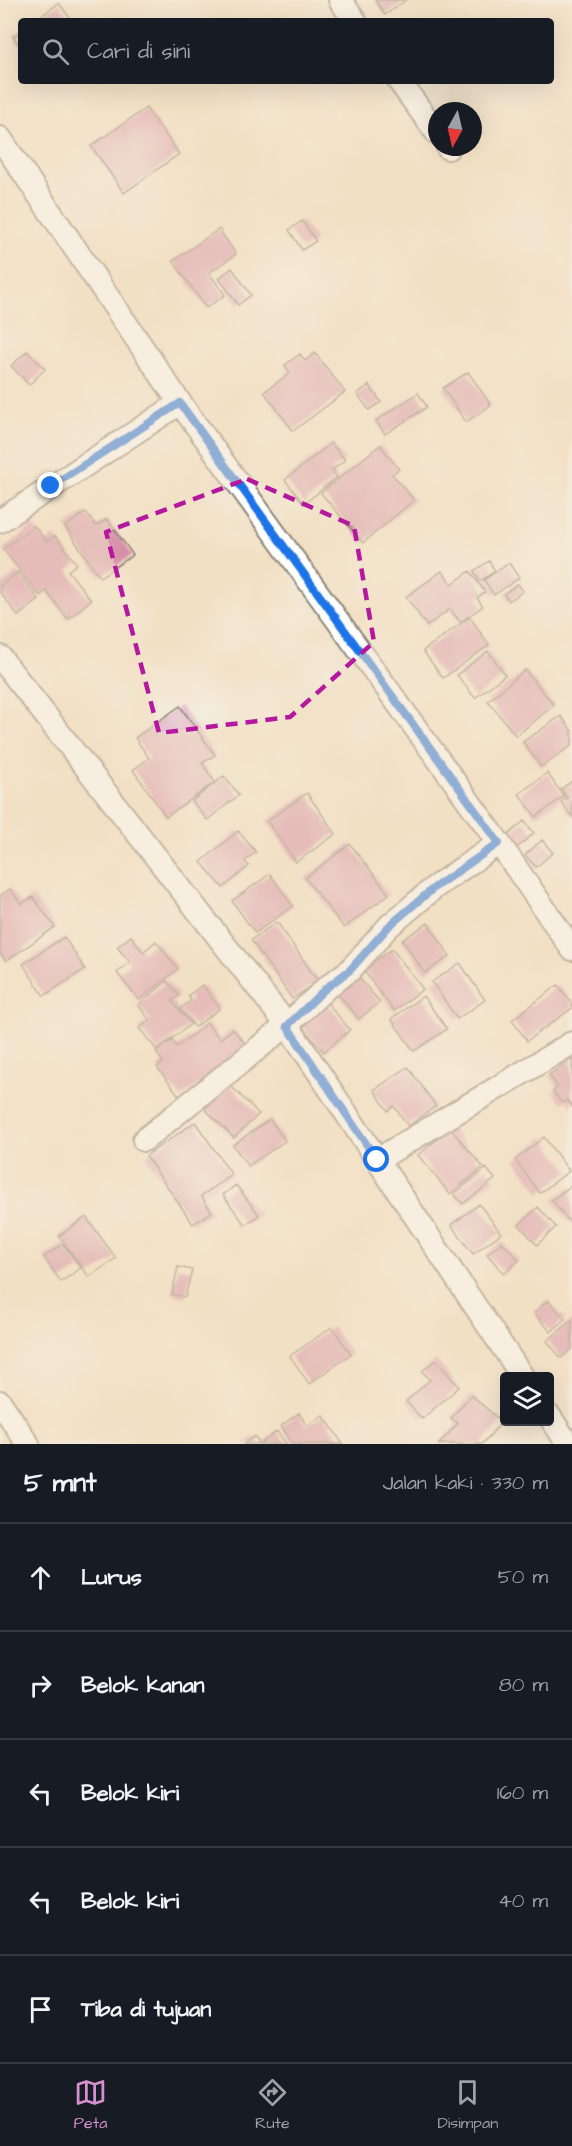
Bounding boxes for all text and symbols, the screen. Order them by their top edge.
search box [18,18,554,84]
icon: search [39,35,72,68]
text: Cari di sini [87,36,190,67]
north arrow [428,102,482,156]
route end [37,472,63,498]
route start [363,1146,389,1172]
map controls [500,1372,554,1426]
button: layers [500,1372,554,1426]
text: 5 mnt [24,1465,97,1501]
text: Jalan kaki · 330 m [383,1469,548,1497]
icon: ahead [24,1561,57,1594]
text: Lurus [81,1562,142,1593]
text: 50 m [498,1563,548,1591]
icon: right [24,1669,57,1702]
text: Belok kanan [81,1670,205,1701]
text: 80 m [499,1671,548,1699]
icon: left [24,1777,57,1810]
text: Belok kiri [81,1778,179,1809]
text: 160 m [497,1779,548,1807]
icon: left [24,1885,57,1918]
text: Belok kiri [81,1886,179,1917]
text: 40 m [498,1887,548,1915]
icon: arrive [24,1993,57,2026]
text: Tiba di tujuan [81,1994,211,2025]
tab: Peta [74,2076,107,2134]
tab: Rute [255,2076,290,2134]
tab: Disimpan [437,2076,498,2134]

